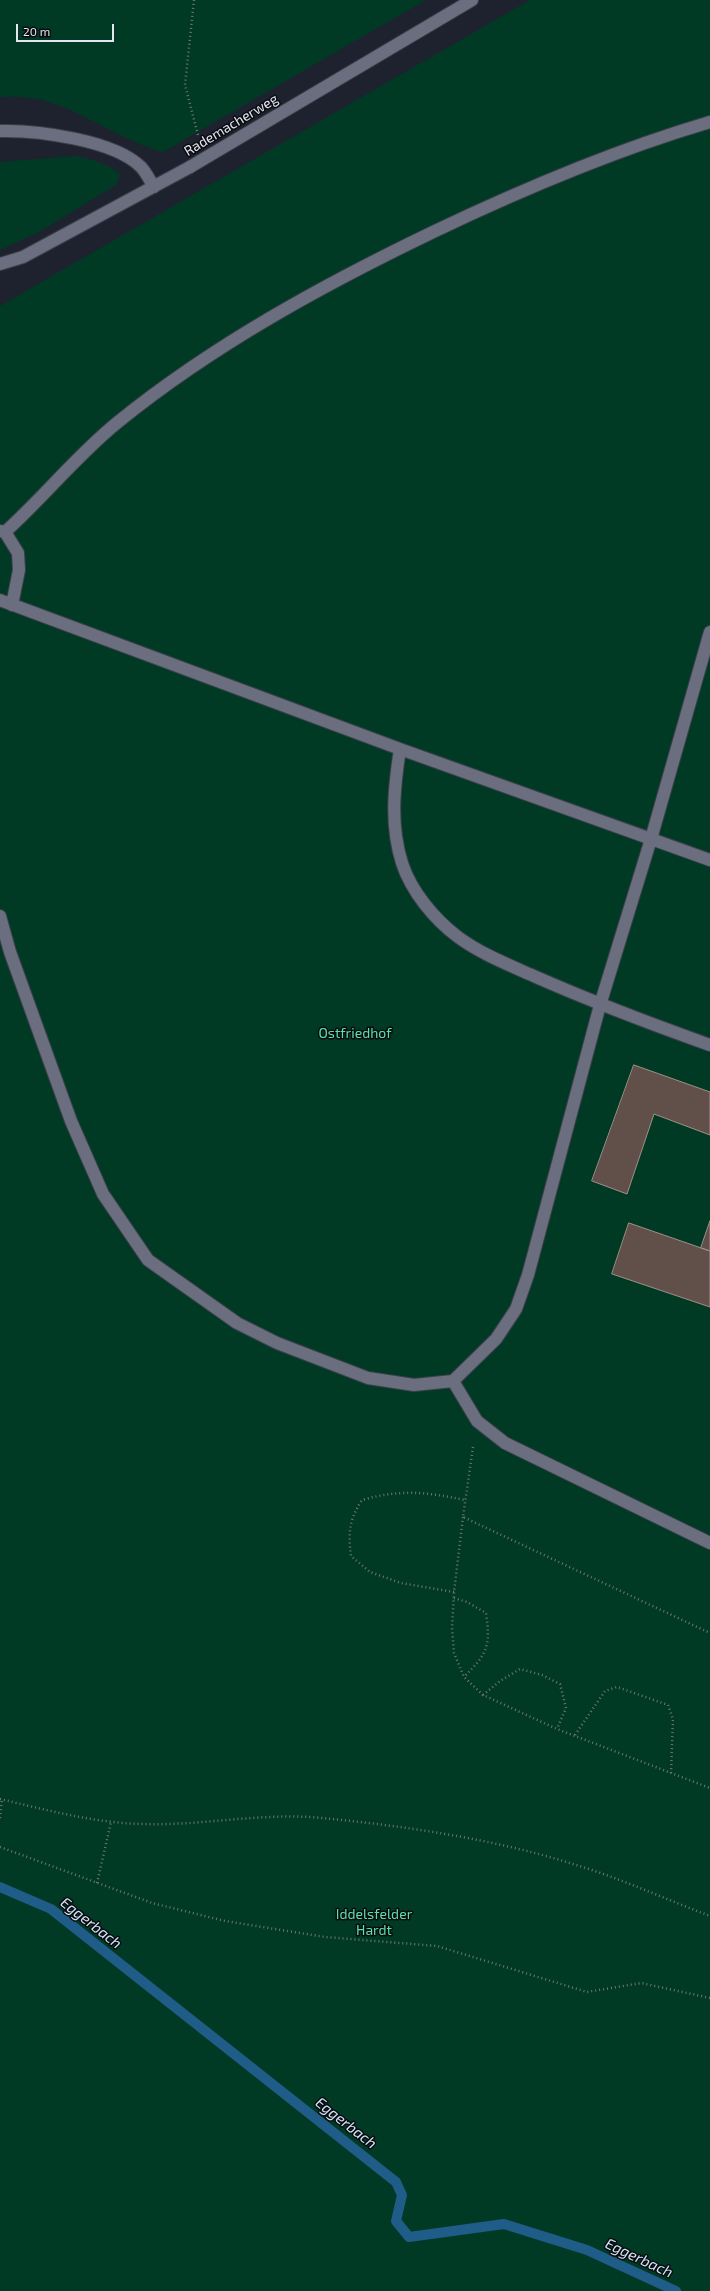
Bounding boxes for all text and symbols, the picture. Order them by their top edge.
scale bar [18,16,116,42]
text: 20 m [23,24,50,38]
street label: Rademacherweg [181,90,281,160]
park label: Ostfriedhof [318,1025,392,1041]
water label: Eggerbach [57,1894,125,1952]
park label: Iddelsfelder Hardt [336,1906,412,1938]
water label: Eggerbach [312,2094,380,2152]
water label: Eggerbach [602,2234,676,2282]

